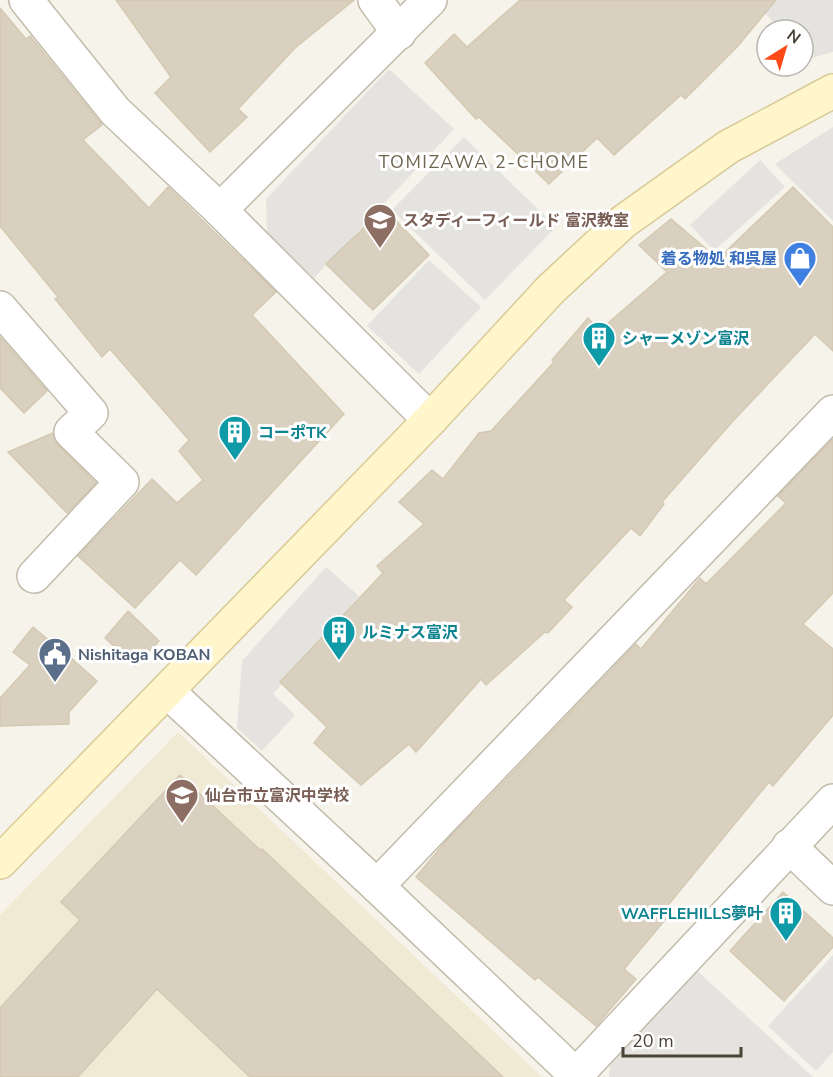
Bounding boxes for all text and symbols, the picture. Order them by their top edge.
north arrow [755,18,815,78]
text: N [782,24,805,49]
district label: TOMIZAWA 2-CHOME [379,150,589,174]
school or university icon: スタディーフィールド 富沢教室 [362,202,398,249]
place label: スタディーフィールド 富沢教室 [403,210,629,232]
shop icon: 着る物処 和呉屋 [782,240,818,287]
place label: 着る物処 和呉屋 [661,248,777,270]
building icon: シャーメゾン富沢 [581,320,617,367]
place label: シャーメゾン富沢 [622,328,749,350]
building icon: コーポTK [217,414,253,461]
place label: コーポTK [258,422,328,444]
building icon: ルミナス富沢 [321,614,357,661]
place label: ルミナス富沢 [362,622,458,644]
public building icon: Nishitaga KOBAN [37,636,73,683]
place label: Nishitaga KOBAN [78,644,210,666]
school or university icon: 仙台市立富沢中学校 [164,777,200,824]
place label: 仙台市立富沢中学校 [204,785,349,807]
building icon: WAFFLEHILLS夢叶 [768,895,804,942]
place label: WAFFLEHILLS夢叶 [621,903,763,925]
scale bar [623,1020,742,1058]
text: 20 m [632,1029,674,1053]

